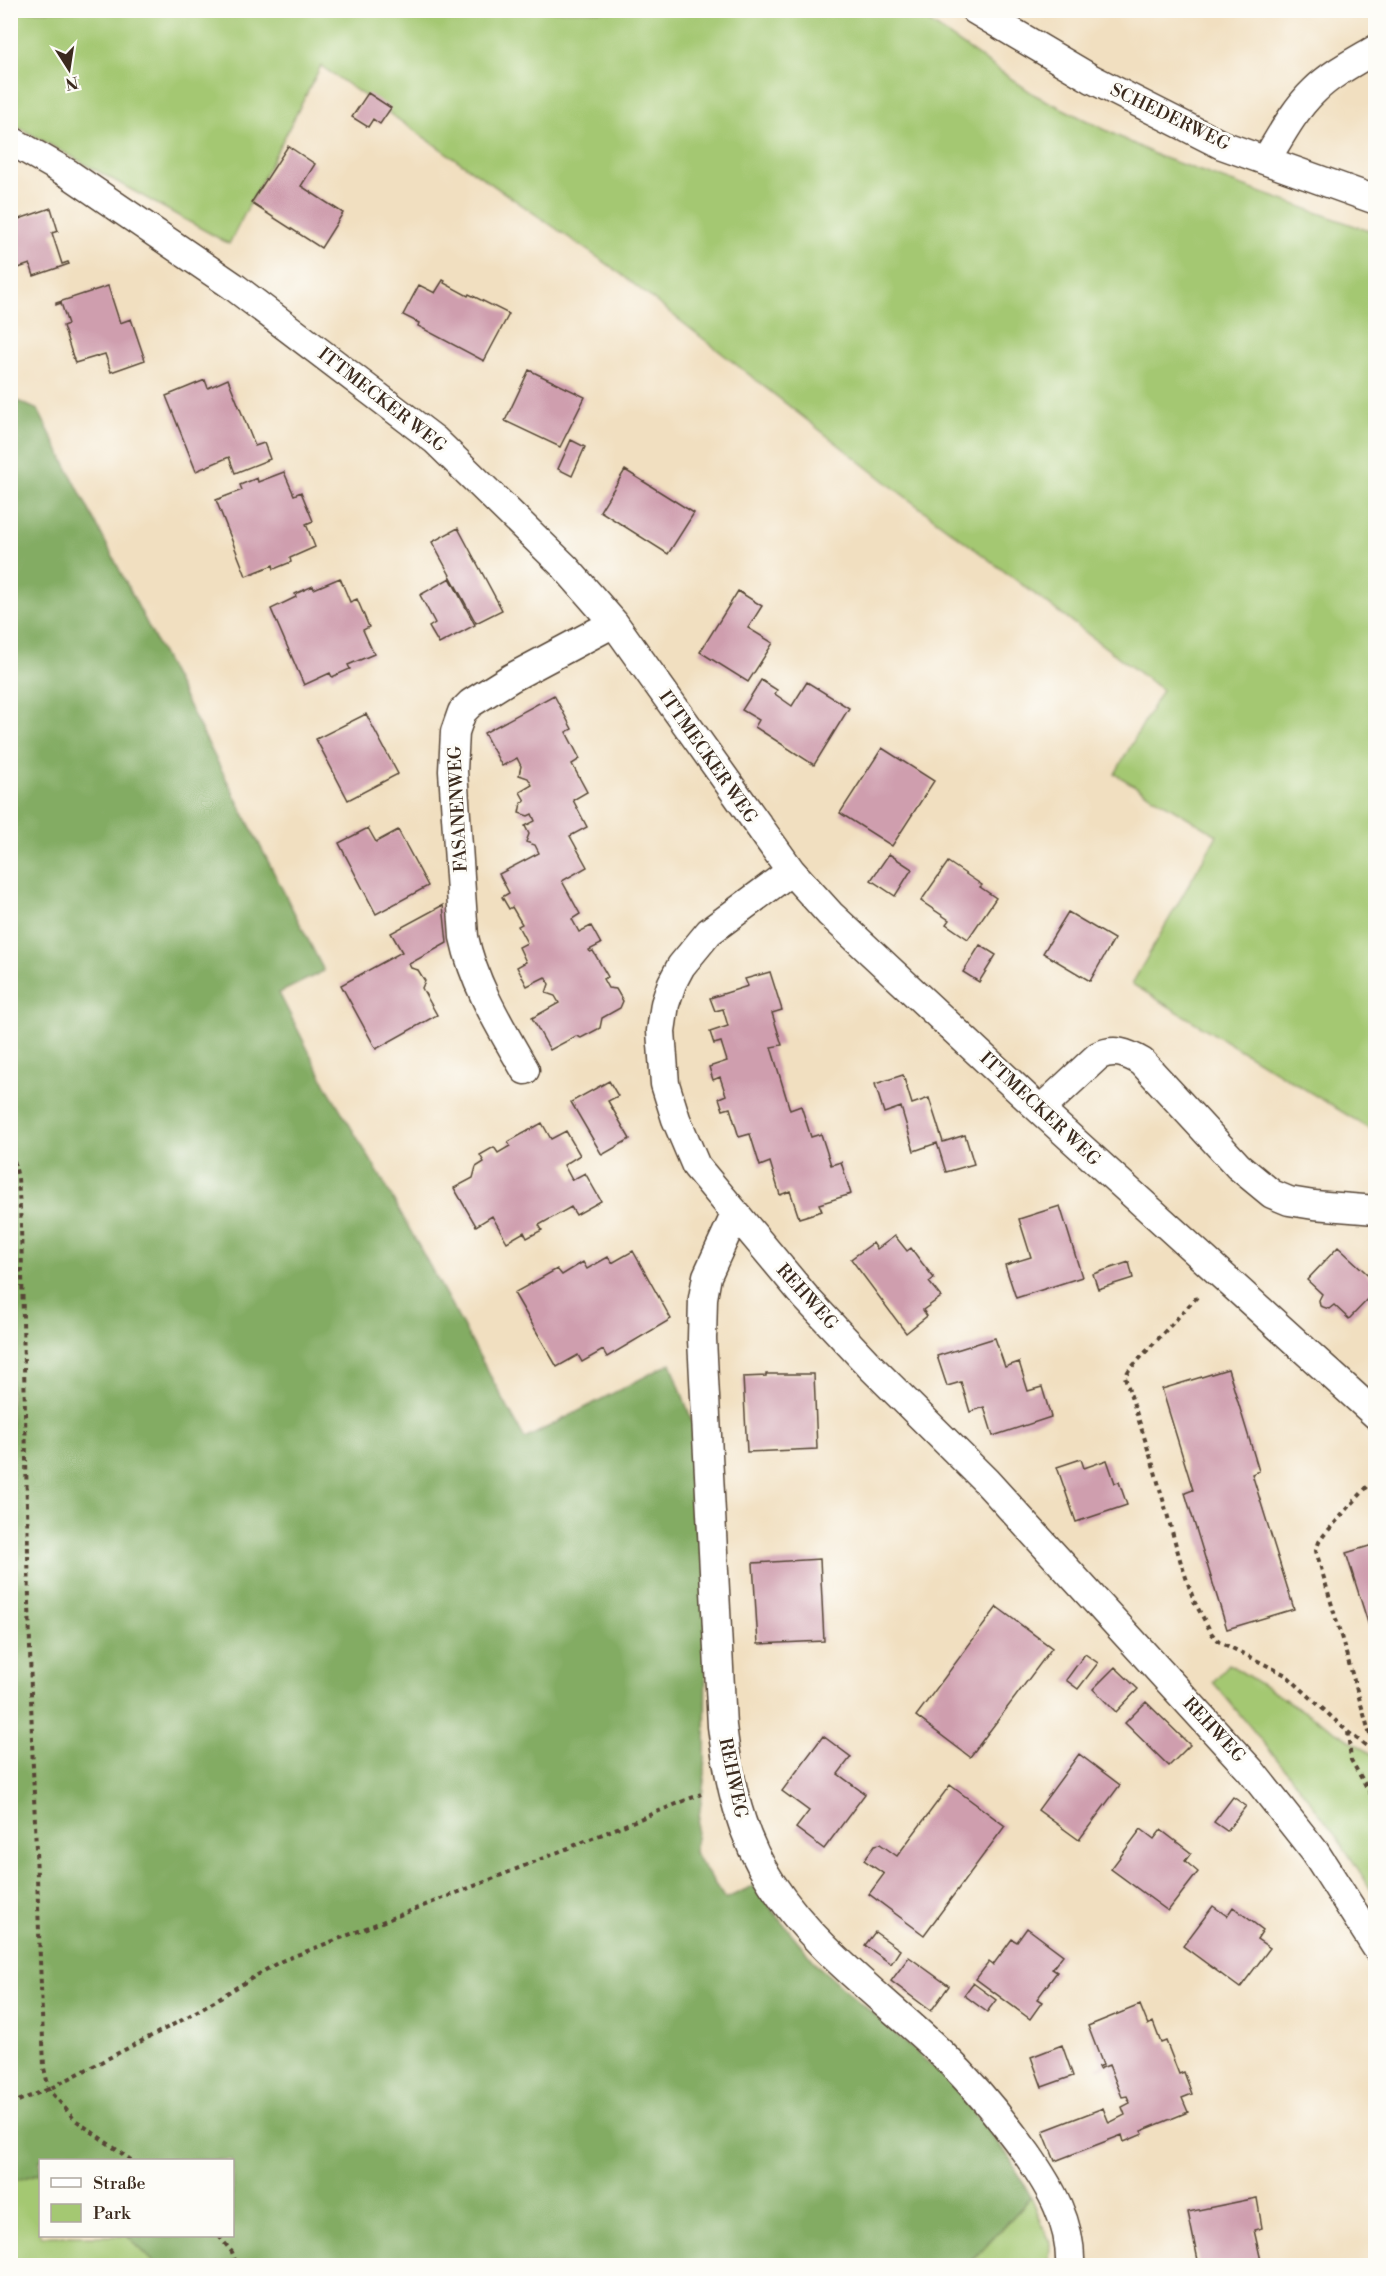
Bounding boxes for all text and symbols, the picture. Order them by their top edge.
north arrow [39,39,99,99]
text: N [63,72,80,94]
street label: SCHEDERWEG [1106,78,1234,156]
street label: ITTMECKER WEG [313,343,451,458]
street label: ITTMECKER WEG [654,686,763,828]
street label: FASANENWEG [443,745,473,873]
street label: ITTMECKER WEG [975,1047,1106,1171]
street label: REHWEG [771,1259,843,1335]
street label: REHWEG [1178,1692,1251,1768]
street label: REHWEG [713,1736,753,1821]
legend [39,2159,234,2237]
text: Straße [93,2172,146,2195]
text: Park [93,2202,132,2225]

